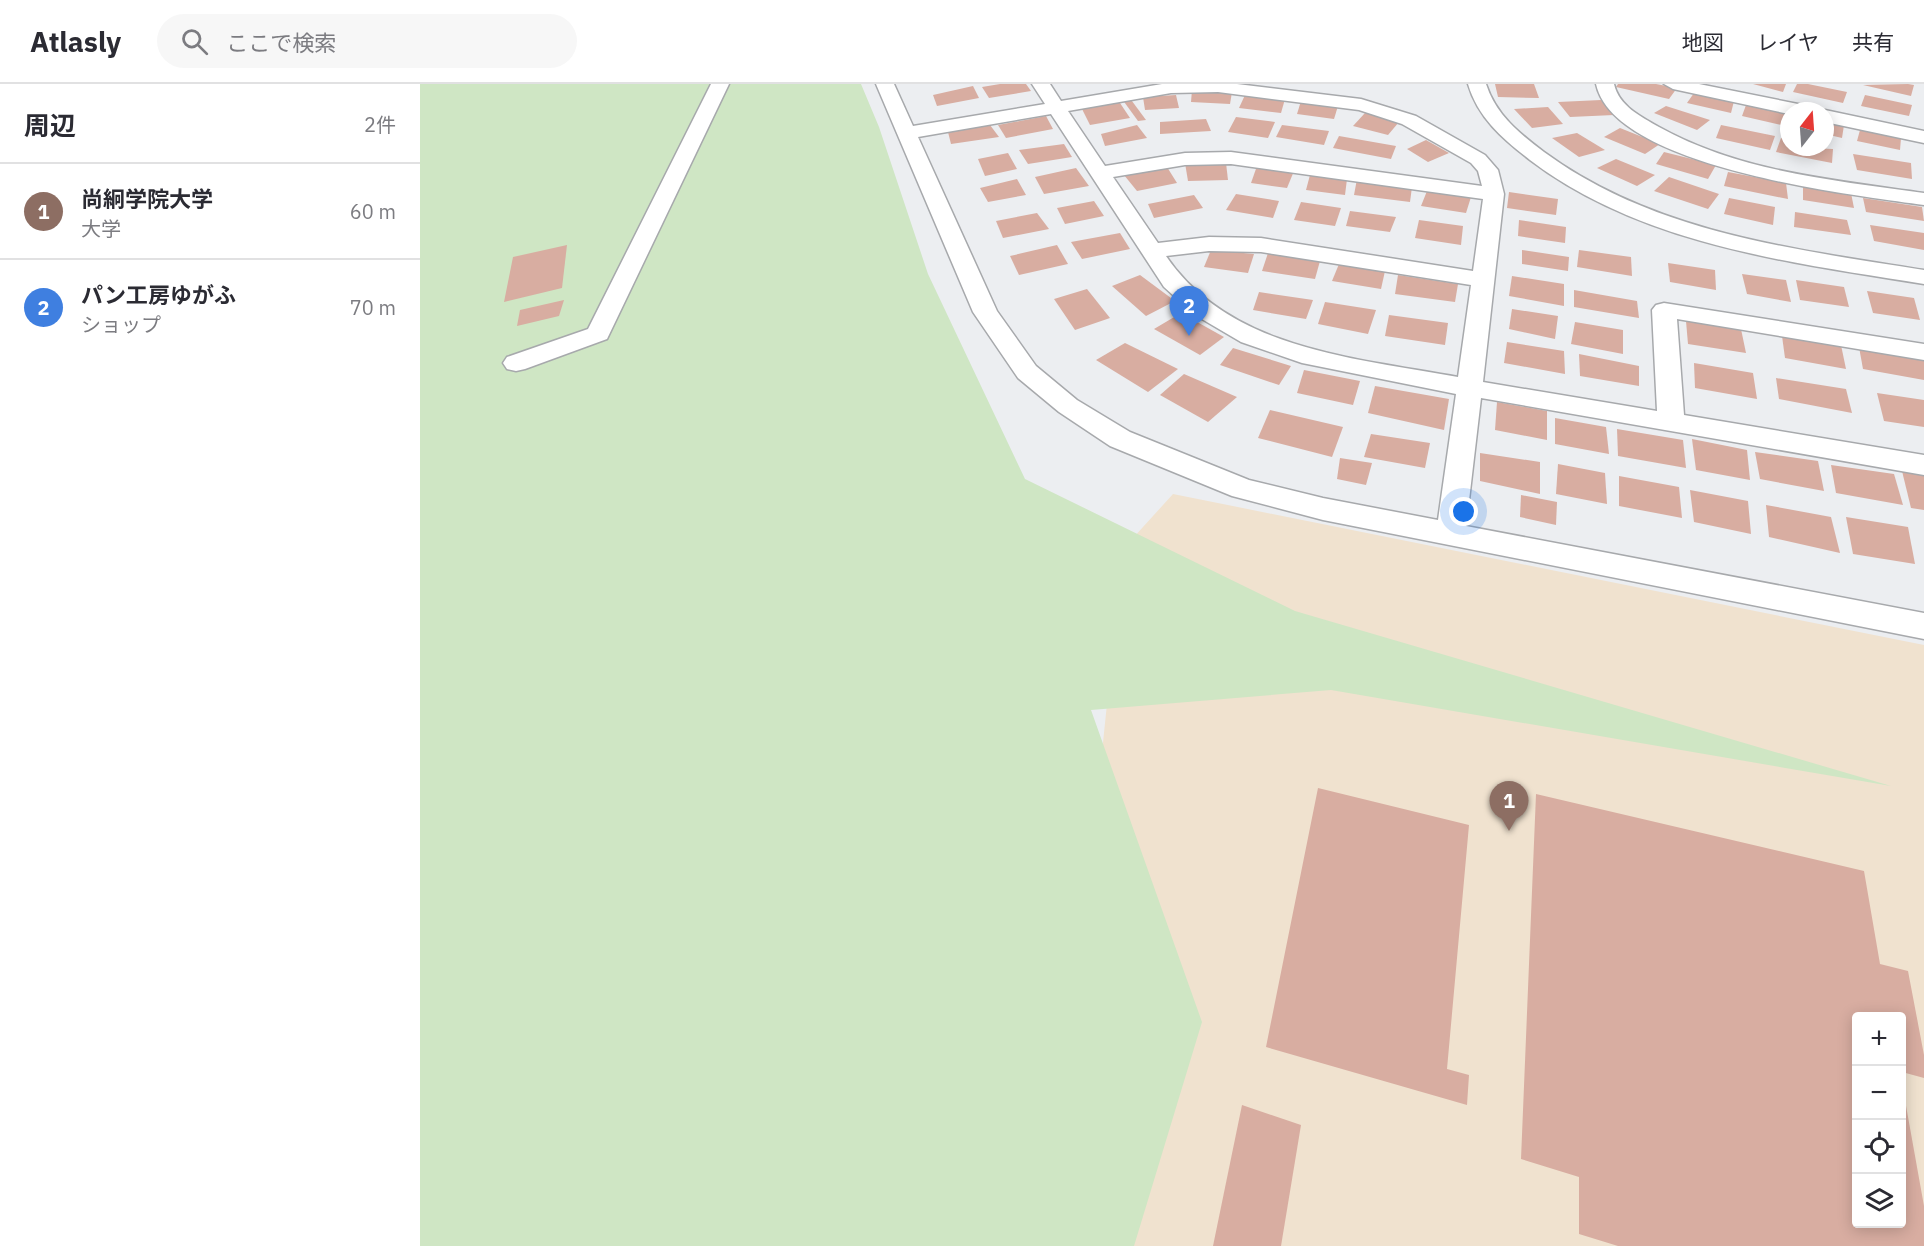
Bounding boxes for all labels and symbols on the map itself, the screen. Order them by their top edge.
north arrow [1780,102,1834,156]
pin: 2 [1170,286,1208,336]
your location [1449,497,1478,526]
pin: 1 [1490,782,1528,831]

